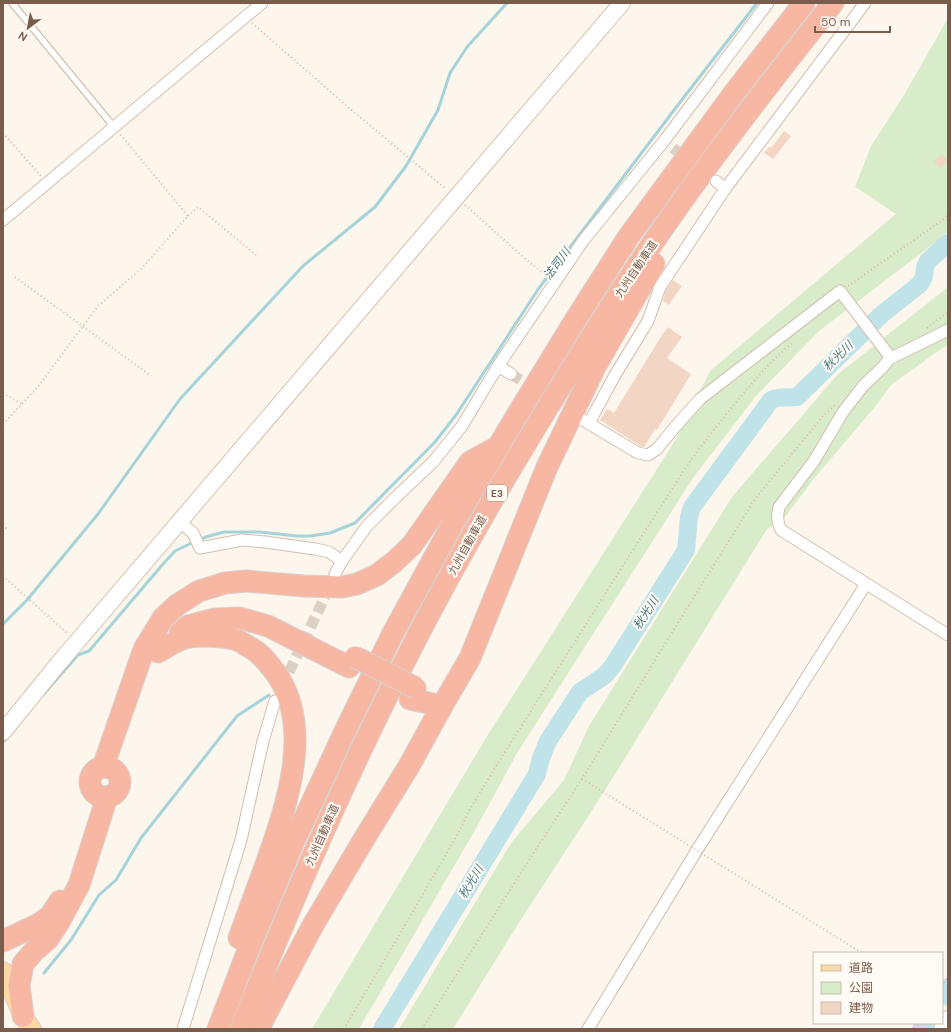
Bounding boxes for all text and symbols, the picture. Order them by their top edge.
north arrow [8,8,48,48]
scale bar [815,8,890,34]
text: 50 m [821,14,850,30]
text: N [16,28,30,45]
street label: 九州自動車道 [612,238,660,300]
water label: 法司川 [540,243,575,283]
water label: 秋光川 [819,336,858,374]
road number: E3 [487,485,507,501]
street label: 九州自動車道 [445,513,489,577]
water label: 秋光川 [629,592,664,632]
street label: 九州自動車道 [302,802,342,868]
water label: 秋光川 [455,861,488,902]
legend [813,952,943,1024]
text: 道路 [849,960,873,976]
text: 公園 [849,980,873,996]
text: 建物 [849,1000,873,1016]

